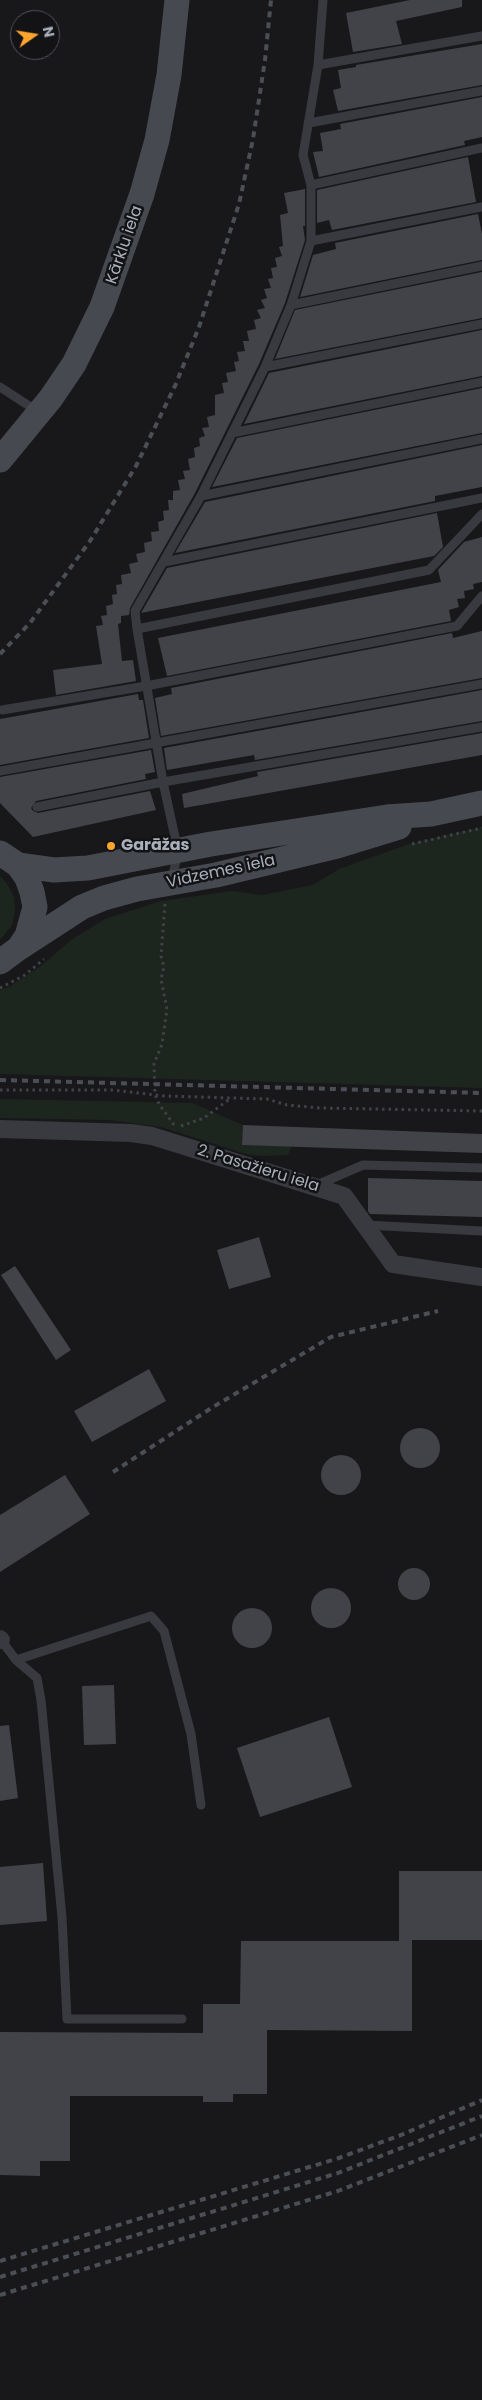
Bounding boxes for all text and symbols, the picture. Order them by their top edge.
north arrow [10,10,60,60]
text: N [38,24,60,39]
street label: Kārklu iela [103,203,147,287]
place label: Garāžas [121,836,189,856]
marker: Garāžas [105,840,117,852]
street label: Vidzemes iela [165,851,277,893]
street label: 2. Pasažieru iela [195,1141,321,1197]

